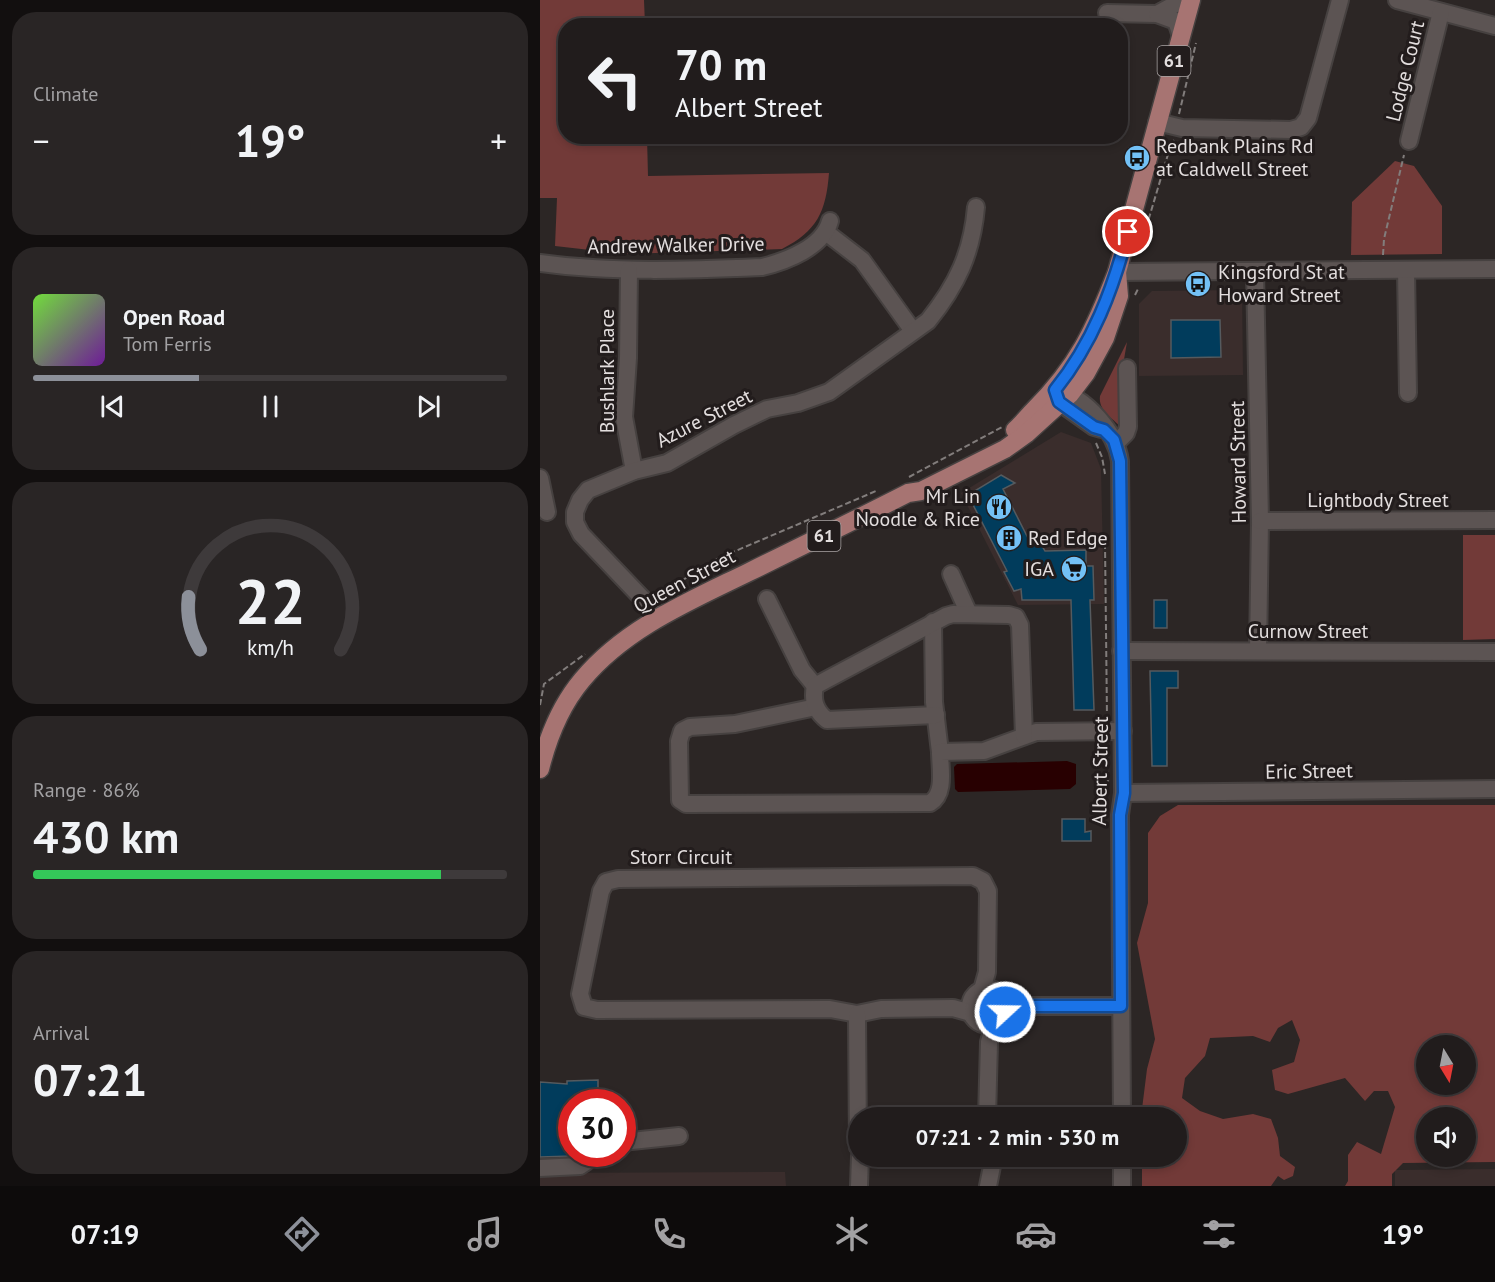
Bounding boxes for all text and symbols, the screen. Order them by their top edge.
street label: Lodge Court [1380,18,1430,124]
text: 70 m [675,37,767,92]
icon: left [576,42,654,120]
road number: 61 [1158,46,1190,76]
text: Climate [33,81,99,107]
text: Albert Street [675,90,822,124]
text: 19° [235,111,305,169]
text: − [33,119,50,162]
text: + [490,119,507,162]
place label: Redbank Plains Rd at Caldwell Street [1156,133,1314,182]
bus stop icon: Redbank Plains Rd at Caldwell Street [1122,143,1152,173]
pin [1102,206,1153,257]
icon: arrive [1111,215,1144,248]
street label: Andrew Walker Drive [587,230,765,260]
place label: Kingsford St at Howard Street [1218,259,1345,308]
bus stop icon: Kingsford St at Howard Street [1183,269,1213,299]
text: Open Road [123,303,225,331]
street label: Bushlark Place [594,309,620,433]
text: Tom Ferris [123,331,212,357]
street label: Azure Street [652,383,757,453]
icon: previous [96,390,129,423]
icon: pause [254,390,287,423]
icon: next [412,390,445,423]
street label: Howard Street [1224,400,1252,523]
place label: Mr Lin Noodle & Rice [855,483,980,532]
street label: Lightbody Street [1307,487,1449,513]
restaurant icon: Mr Lin Noodle & Rice [984,492,1014,522]
road number: 61 [808,521,840,551]
building icon: Red Edge [994,523,1024,553]
place label: Red Edge [1028,525,1108,551]
street label: Queen Street [628,543,740,619]
supermarket icon: IGA [1059,554,1089,584]
place label: IGA [1024,556,1054,582]
text: 22 [235,560,305,641]
street label: Curnow Street [1248,618,1369,644]
text: km/h [246,633,293,661]
street label: Albert Street [1086,716,1114,826]
street label: Eric Street [1265,757,1353,785]
text: Range · 86% [33,777,140,803]
text: 430 km [33,807,179,865]
street label: Storr Circuit [630,844,732,870]
position arrow [973,980,1037,1044]
text: Arrival [33,1020,89,1046]
north arrow [1416,1035,1476,1095]
map controls [1416,1035,1476,1167]
text: 07:21 [33,1050,147,1108]
speed limit sign: 30 [558,1089,636,1167]
button: sound [1416,1107,1476,1167]
text: 07:21 · 2 min · 530 m [916,1123,1119,1151]
icon: directions [281,1213,323,1255]
icon: music [464,1213,506,1255]
icon: phone [648,1213,690,1255]
icon: climate [831,1213,873,1255]
icon: car [1015,1213,1057,1255]
icon: filters [1198,1213,1240,1255]
text: 07:19 [71,1217,139,1251]
text: 19° [1382,1217,1424,1251]

